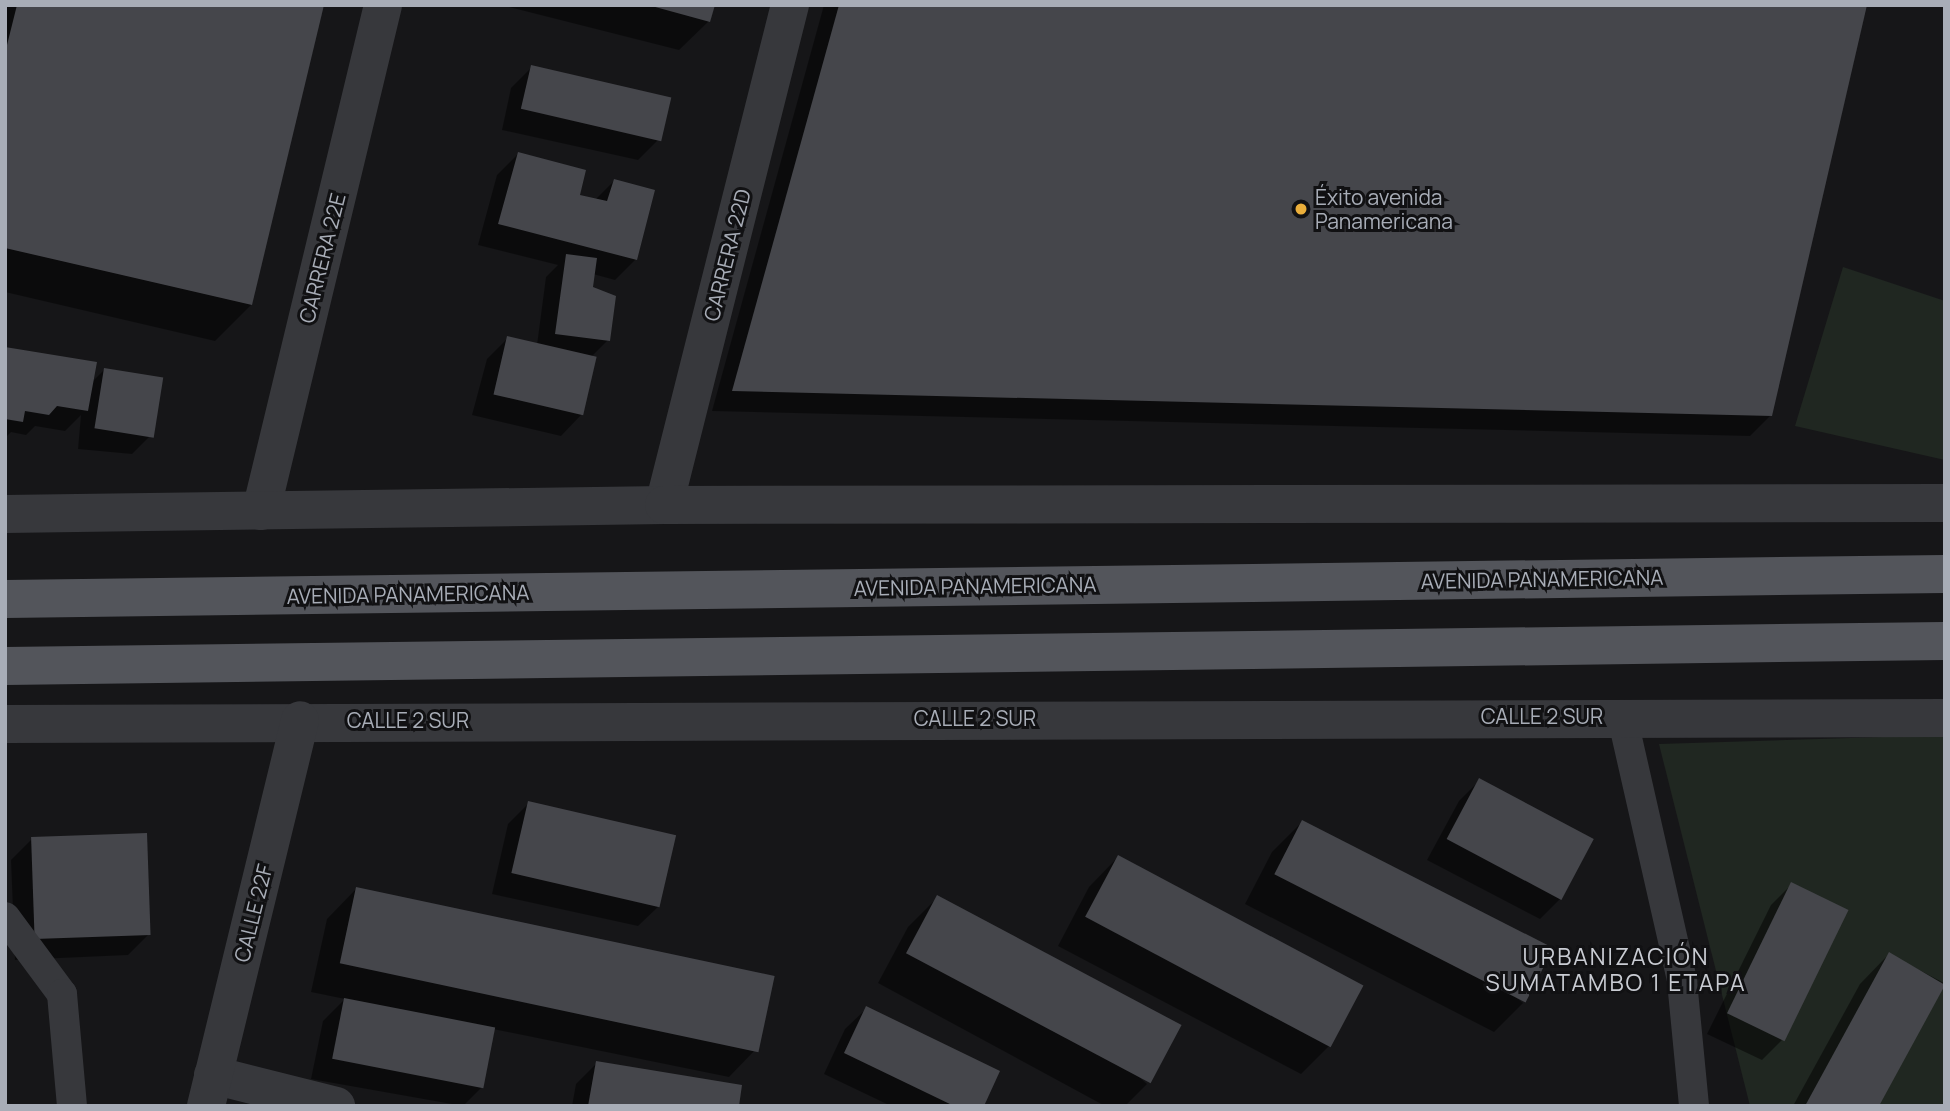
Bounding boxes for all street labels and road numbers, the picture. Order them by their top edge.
street label: CARRERA 22D [698,186,756,324]
street label: CARRERA 22E [294,190,350,326]
street label: AVENIDA PANAMERICANA [1420,564,1664,594]
street label: AVENIDA PANAMERICANA [853,571,1097,601]
street label: AVENIDA PANAMERICANA [286,579,530,609]
street label: CALLE 2 SUR [1481,703,1603,729]
street label: CALLE 2 SUR [914,705,1036,731]
street label: CALLE 2 SUR [347,707,469,733]
street label: CALLE 22F [229,861,277,965]

